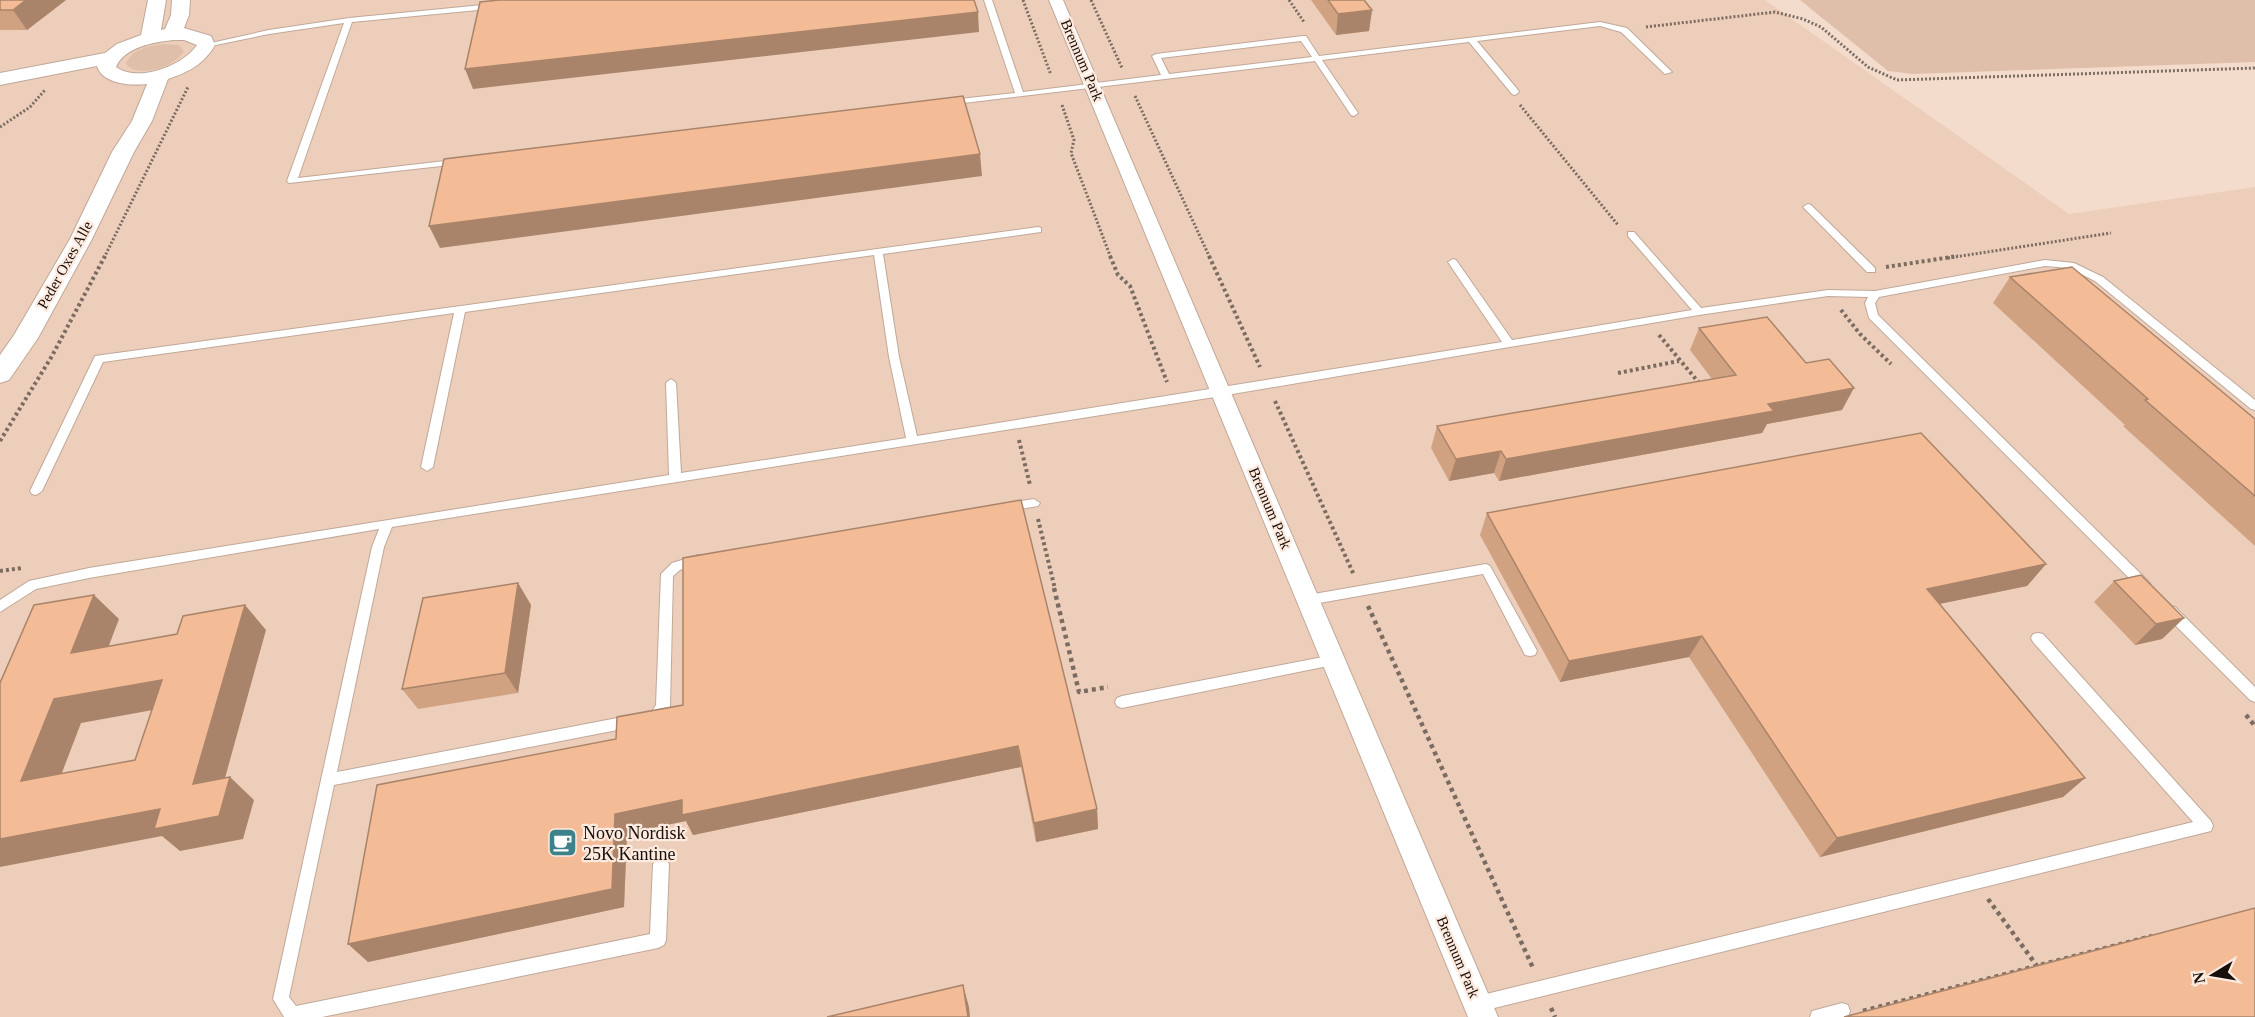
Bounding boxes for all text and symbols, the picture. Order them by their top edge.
street label: Brennum Park [1058,17,1107,104]
street label: Peder Oxes Alle [34,218,96,312]
street label: Brennum Park [1246,465,1295,552]
place label: Novo Nordisk 25K Kantine [583,823,686,864]
cafe icon: Novo Nordisk 25K Kantine [546,827,578,859]
street label: Brennum Park [1434,914,1483,1001]
north arrow [2183,945,2243,1005]
text: N [2189,970,2208,985]

